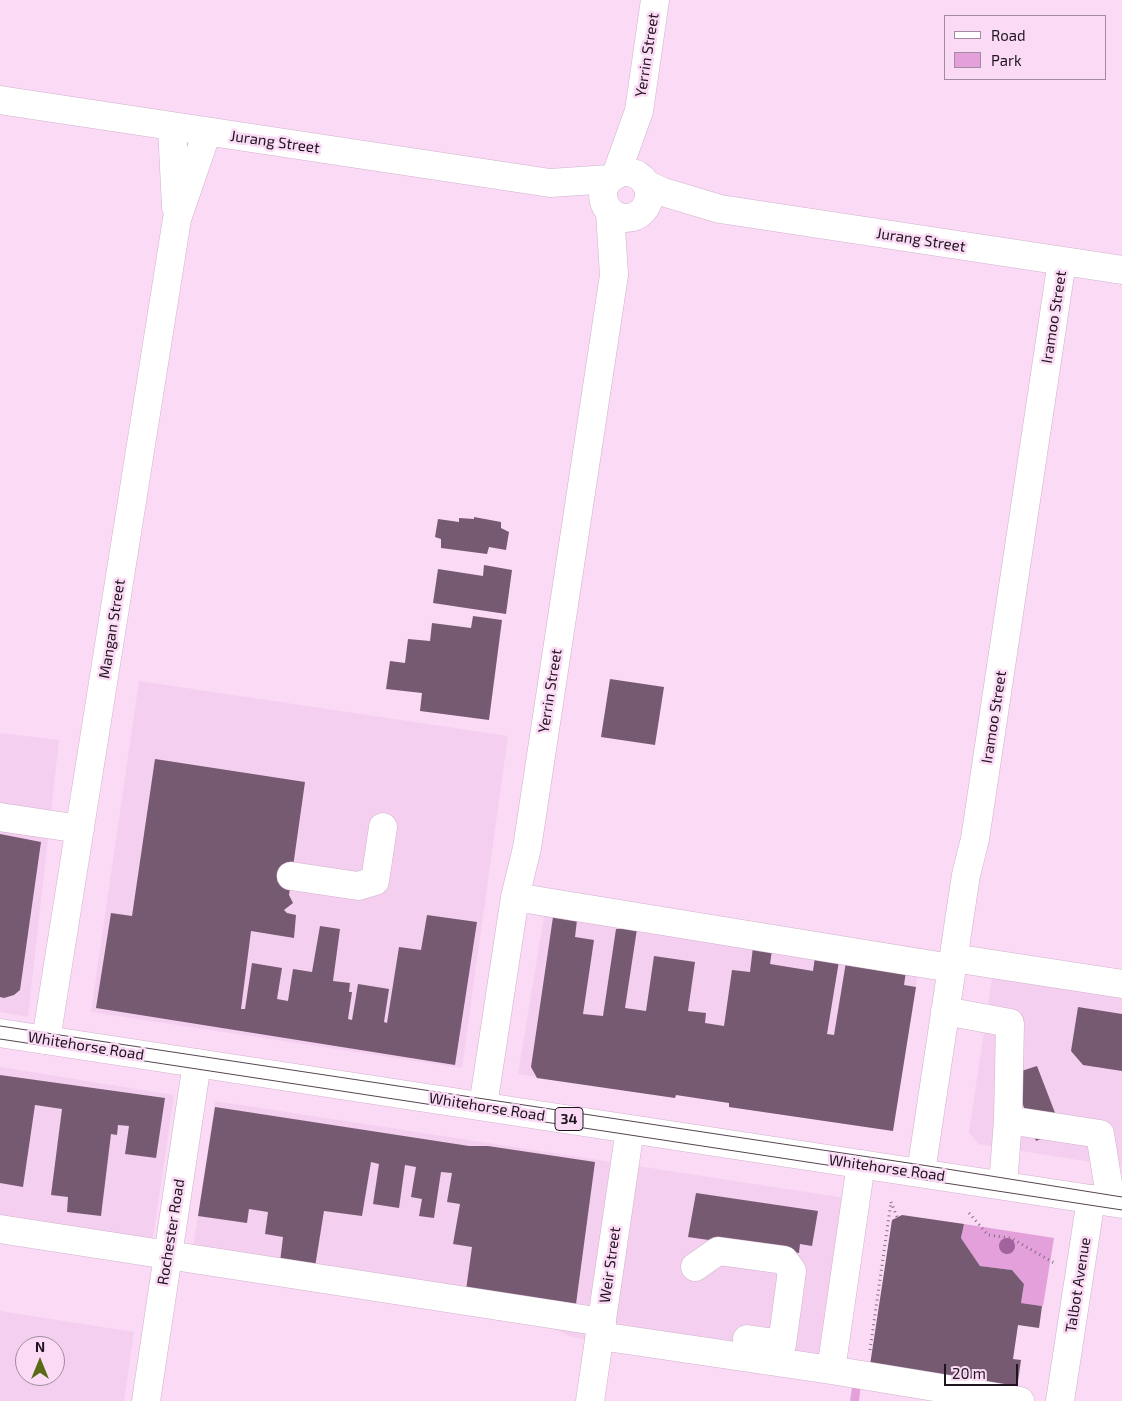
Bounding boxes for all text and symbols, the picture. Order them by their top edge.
street label: Yerrin Street [631,12,663,98]
legend [944,15,1107,80]
text: Road [991,26,1026,44]
text: Park [991,51,1022,69]
street label: Jurang Street [229,127,321,157]
street label: Jurang Street [875,224,967,256]
street label: Iramoo Street [1038,269,1070,365]
street label: Mangan Street [95,578,129,680]
street label: Yerrin Street [534,648,566,734]
street label: Iramoo Street [978,669,1010,765]
street label: Whitehorse Road [27,1028,145,1064]
street label: Whitehorse Road [428,1089,546,1125]
road number: 34 [555,1108,583,1130]
street label: Whitehorse Road [828,1151,946,1185]
street label: Rochester Road [154,1178,188,1286]
street label: Weir Street [596,1226,624,1304]
street label: Talbot Avenue [1062,1236,1094,1334]
north arrow [15,1336,65,1386]
text: N [35,1338,45,1355]
scale bar [947,1354,1021,1386]
text: 20 m [952,1364,986,1382]

